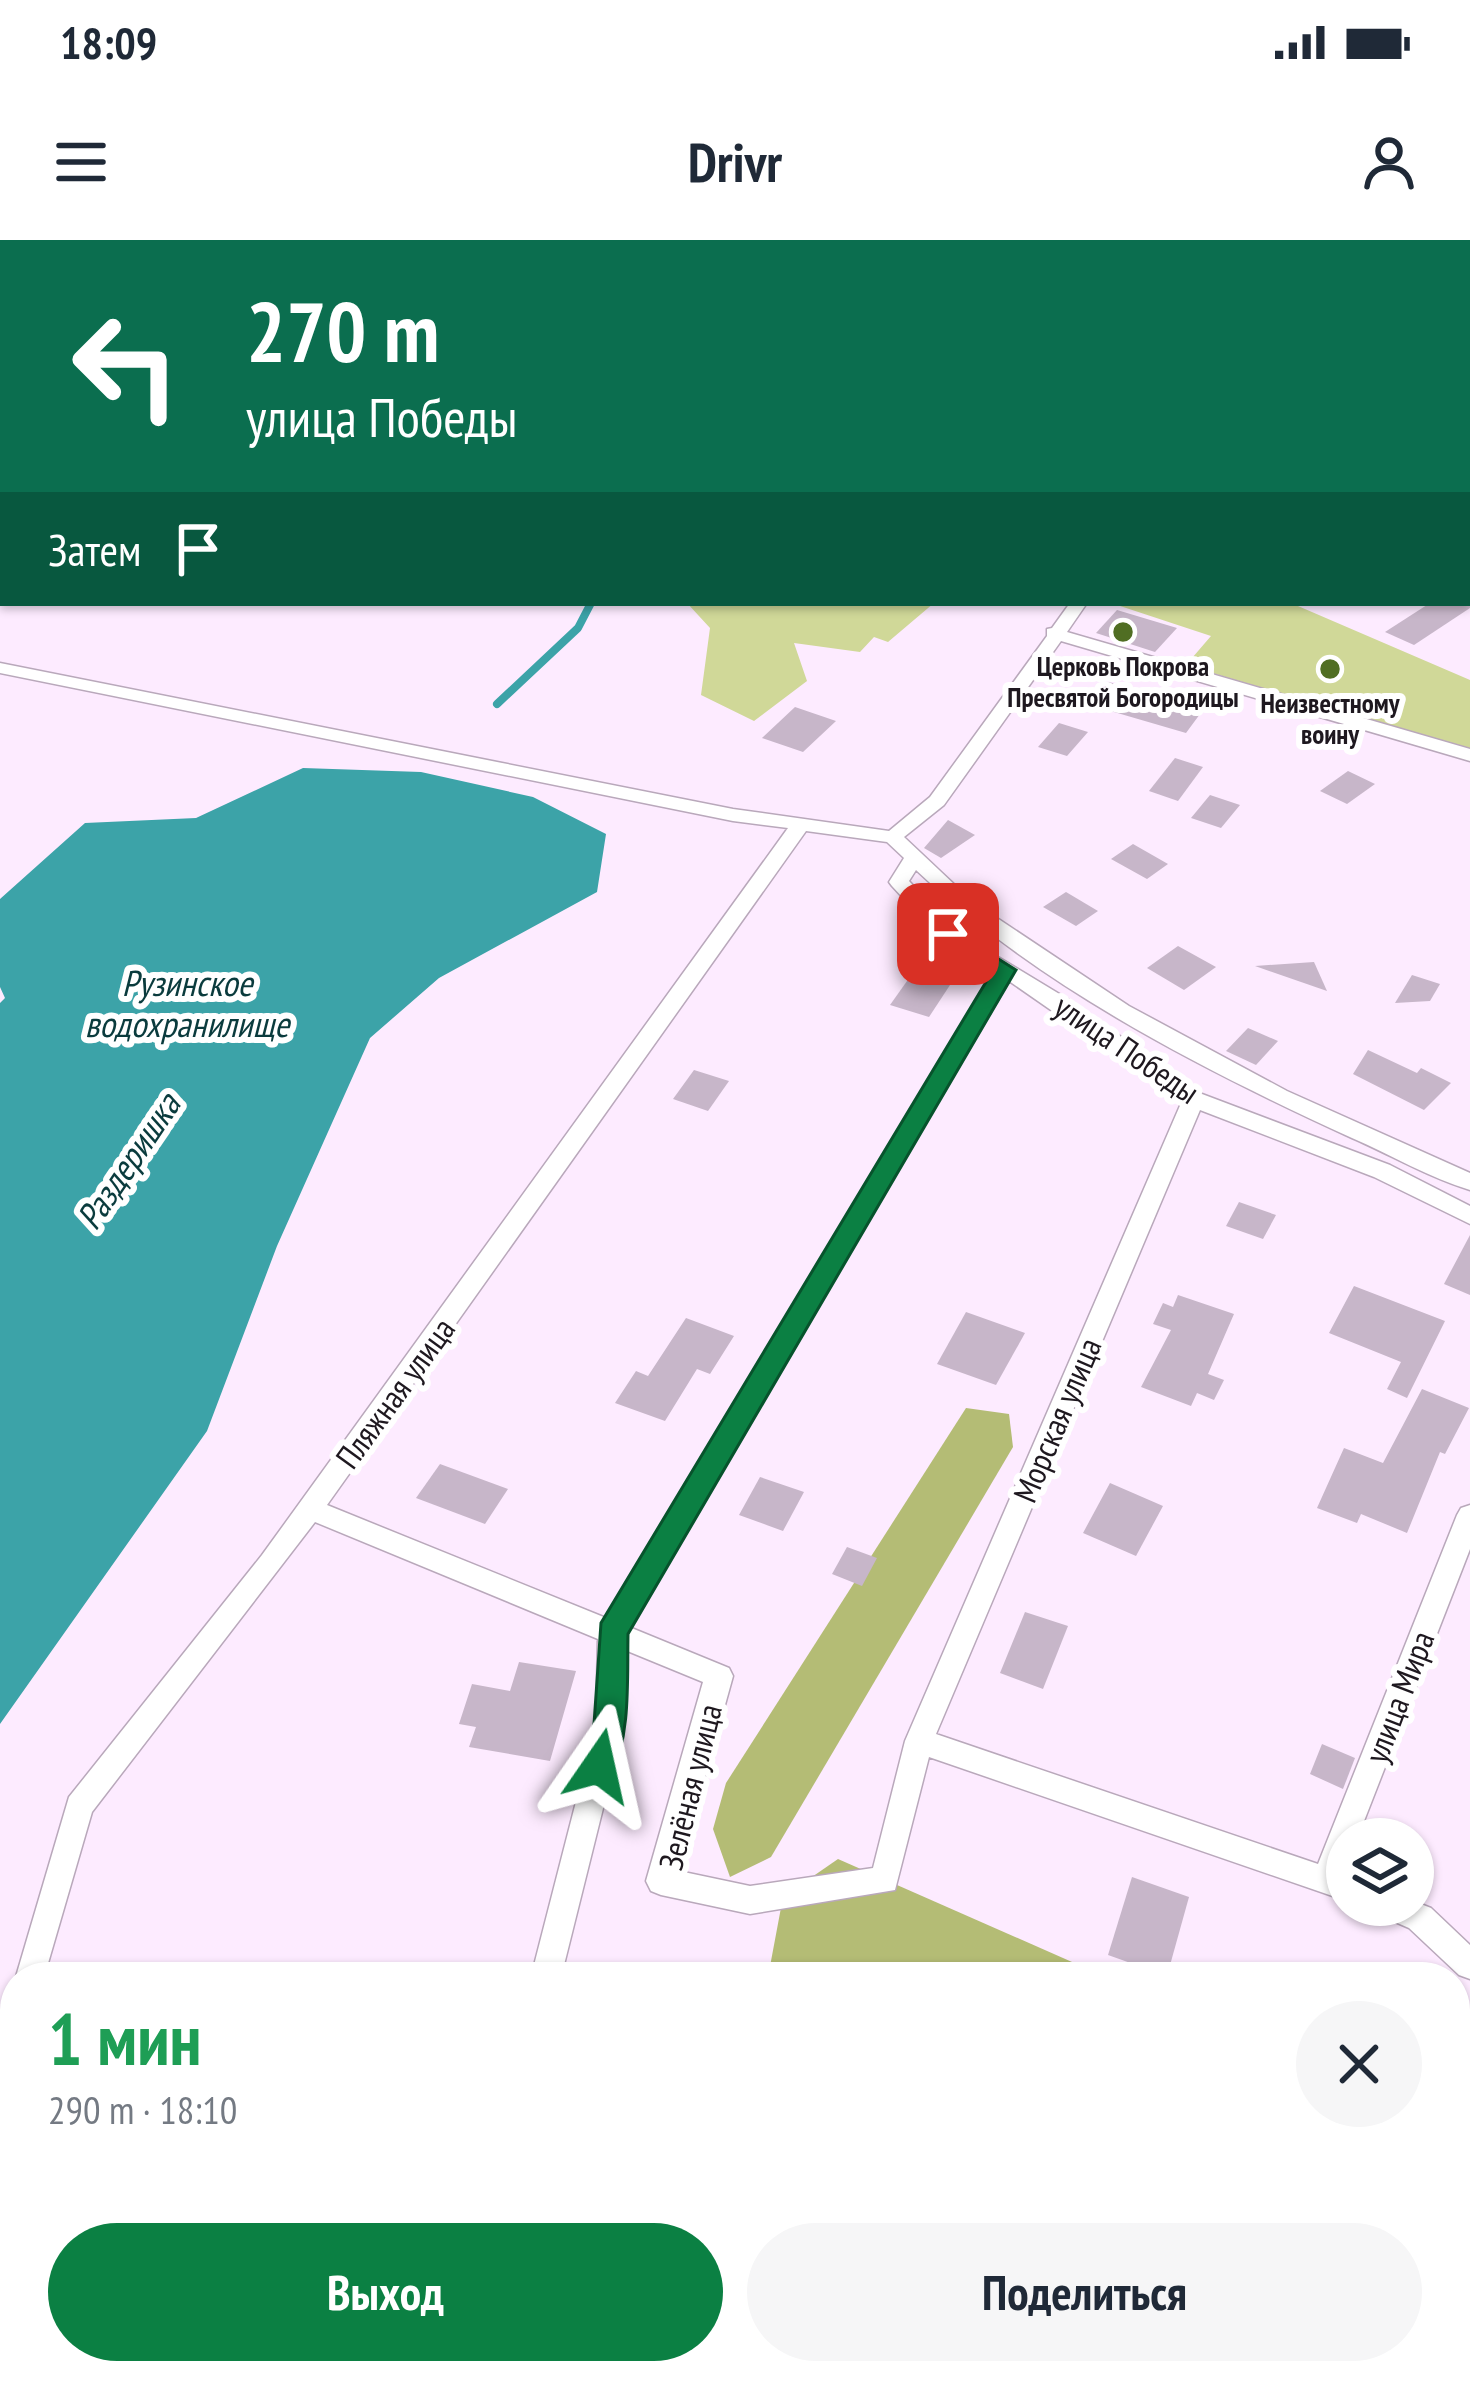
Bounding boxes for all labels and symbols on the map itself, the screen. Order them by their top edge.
marker: Церковь Покрова Пресвятой Богородицы [1110,619,1136,645]
place label: Церковь Покрова Пресвятой Богородицы [1007,649,1239,714]
marker: Неизвестному воину [1317,656,1343,682]
place label: Неизвестному воину [1260,686,1401,751]
pin [897,883,999,985]
water label: Рузинское водохранилище [85,959,291,1047]
street label: улица Победы [1046,984,1208,1113]
water label: Раздеришка [65,1082,191,1238]
street label: Пляжная улица [325,1309,464,1477]
street label: Морская улица [1003,1331,1110,1509]
street label: улица Мира [1354,1625,1443,1769]
street label: Зелёная улица [648,1700,731,1874]
position arrow [536,1703,662,1829]

